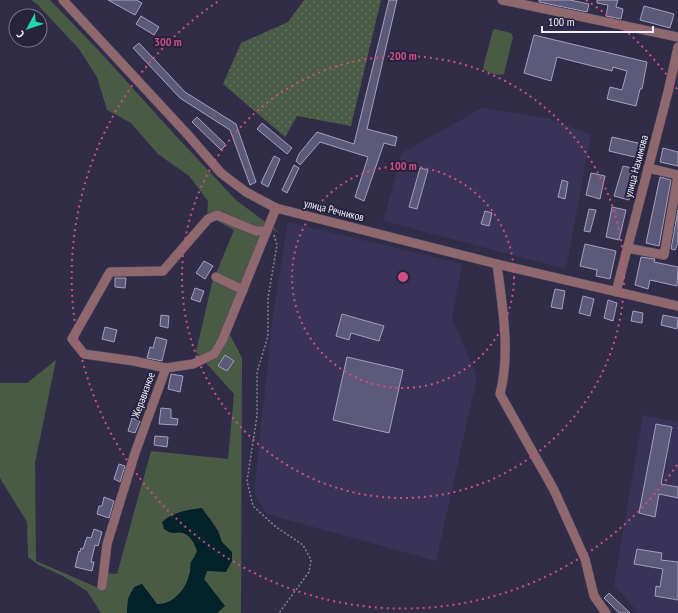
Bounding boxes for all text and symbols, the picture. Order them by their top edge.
north arrow [8,8,48,48]
scale bar [542,8,653,34]
text: 100 m [548,14,575,29]
text: С [13,28,27,41]
text: 300 m [154,34,182,49]
text: 200 m [389,48,417,63]
street label: улица Нахимова [621,133,651,199]
text: 100 m [389,158,417,173]
street label: улица Речников [303,196,366,224]
centre of rings [396,270,410,284]
street label: Жеравизное [128,370,158,421]

